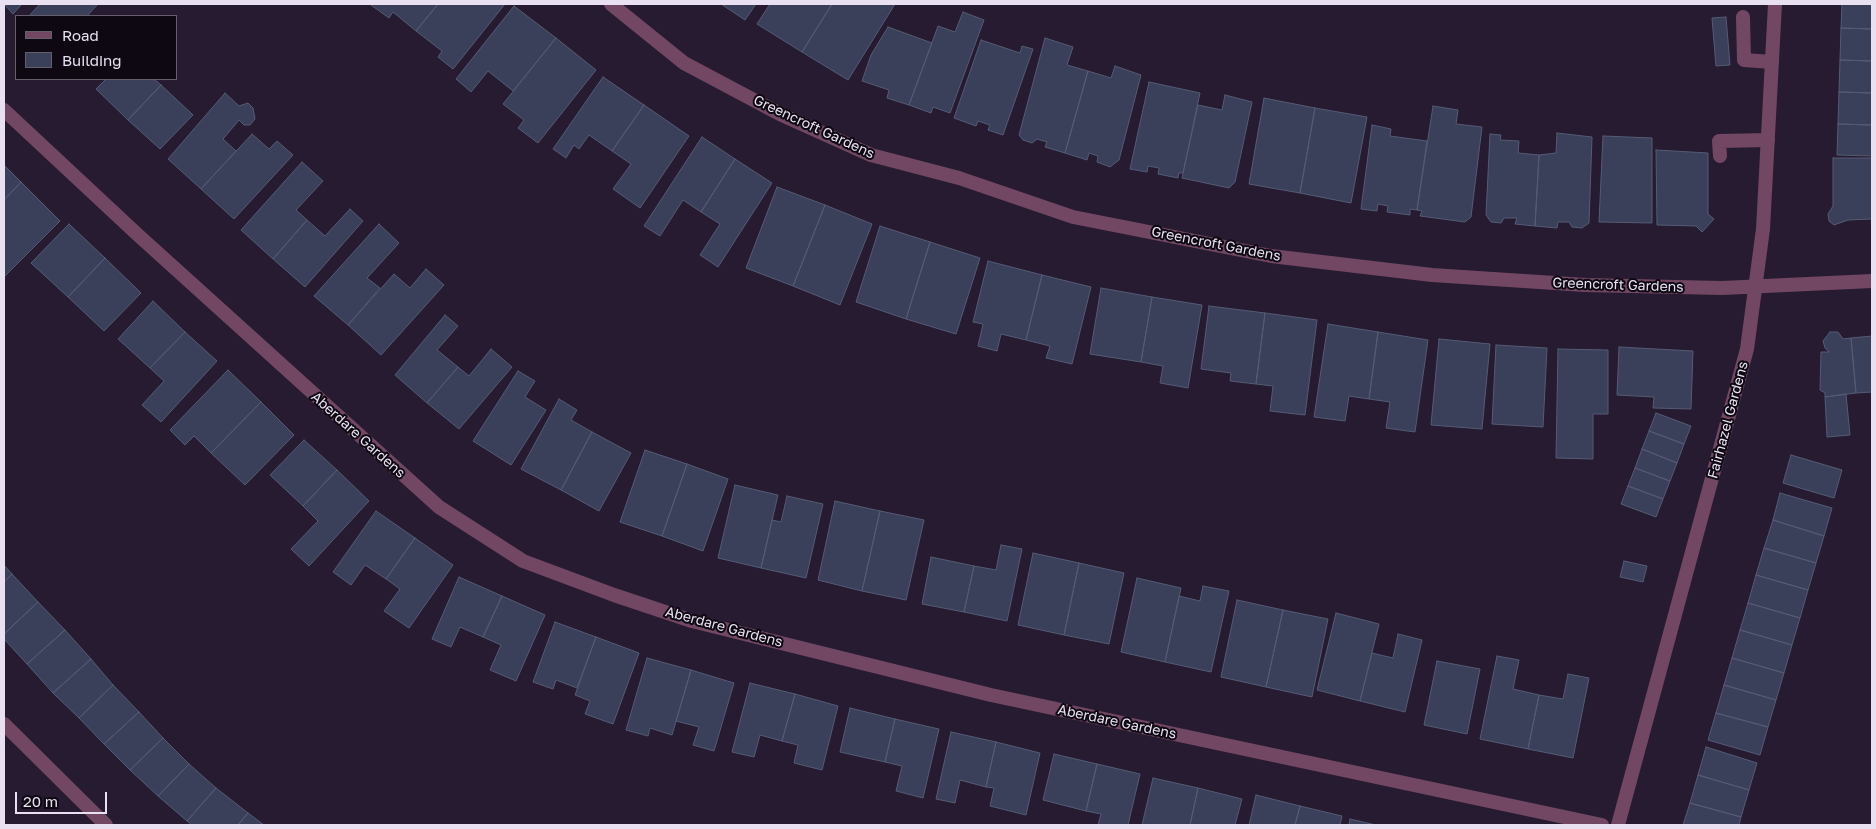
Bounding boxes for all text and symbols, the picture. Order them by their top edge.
legend [15,15,178,80]
text: Road [62,26,99,44]
text: Building [62,51,122,69]
street label: Greencroft Gardens [751,92,877,162]
street label: Greencroft Gardens [1150,223,1282,265]
street label: Greencroft Gardens [1552,274,1684,296]
street label: Fairhazel Gardens [1704,359,1752,481]
street label: Aberdare Gardens [308,388,408,482]
street label: Aberdare Gardens [664,603,784,651]
street label: Aberdare Gardens [1056,701,1178,743]
scale bar [18,782,110,814]
text: 20 m [23,792,58,810]

